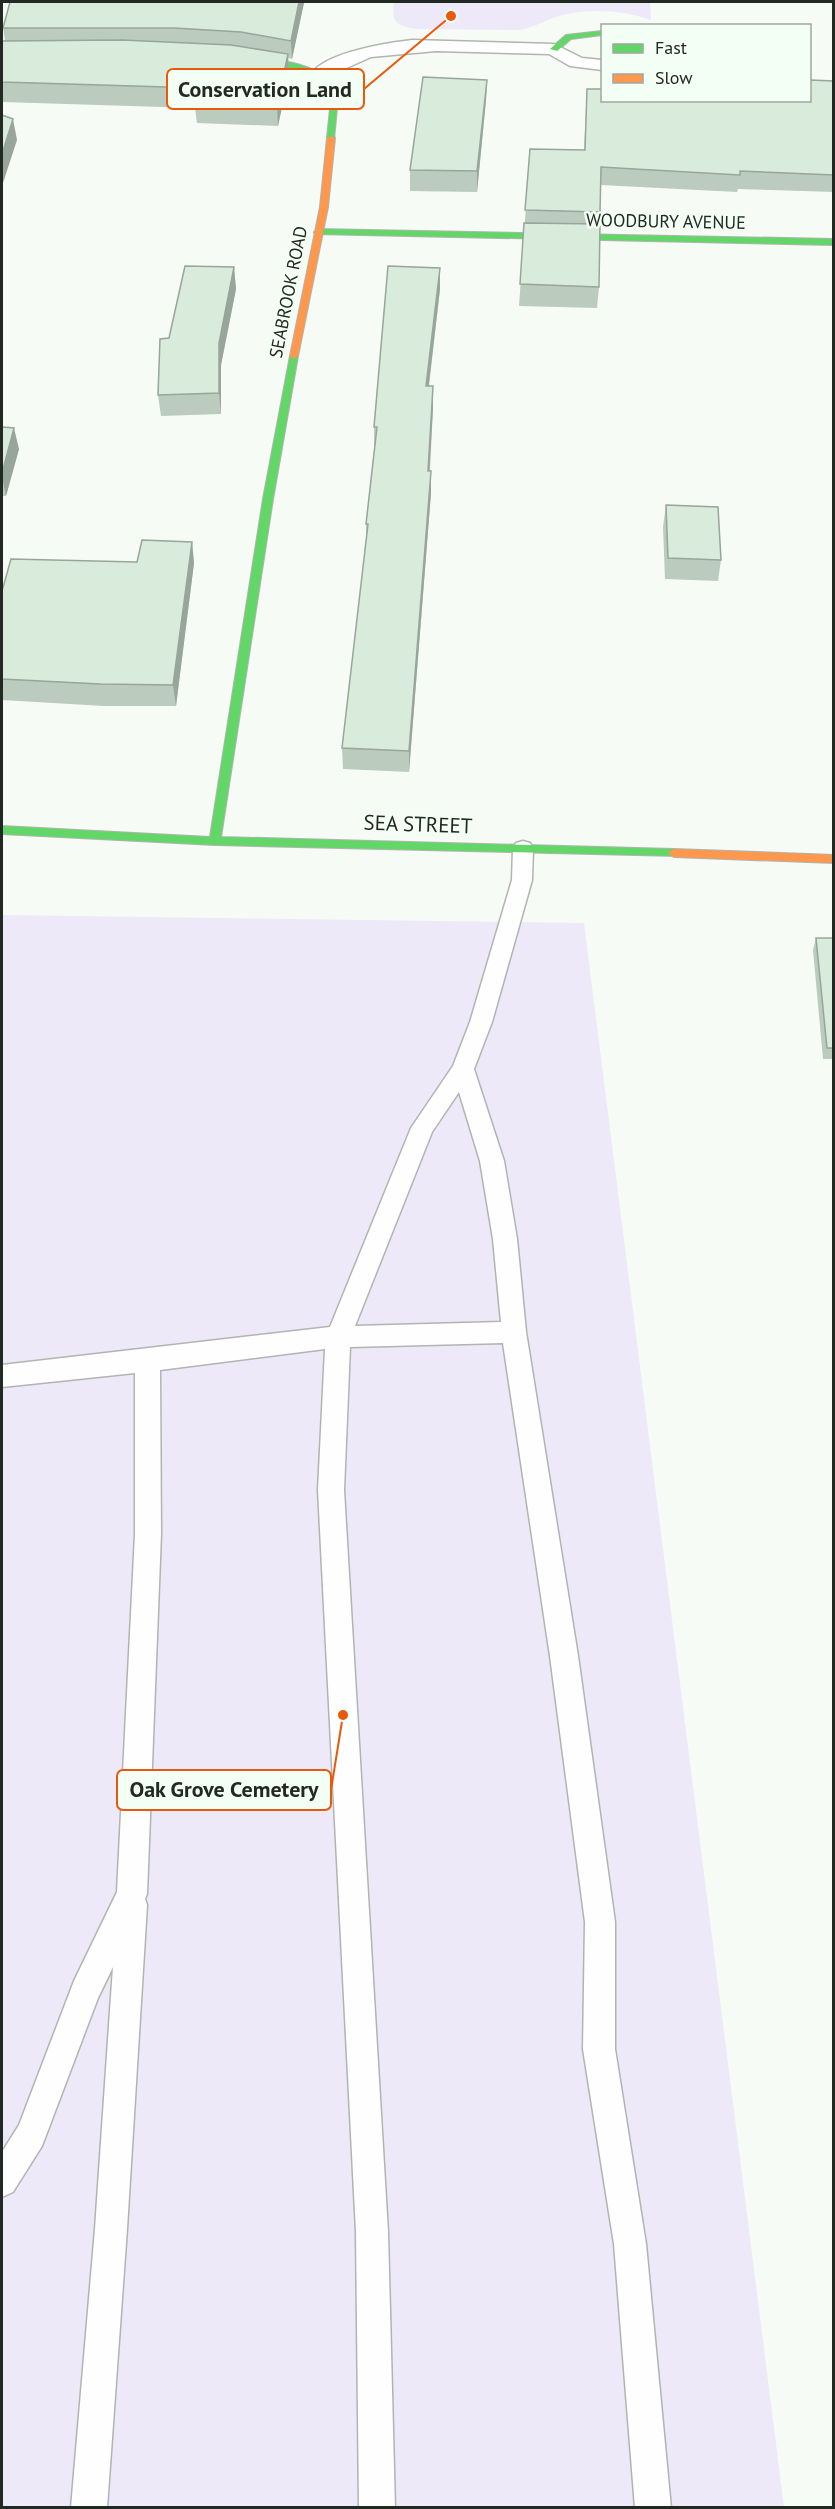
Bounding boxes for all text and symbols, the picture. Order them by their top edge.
legend [601,24,811,102]
text: Fast [655,36,687,59]
text: Slow [655,66,693,89]
callout: Conservation Land [167,69,364,109]
text: Conservation Land [178,75,352,103]
street label: WOODBURY AVENUE [586,208,746,234]
street label: SEABROOK ROAD [264,224,312,360]
street label: SEA STREET [363,809,473,839]
callout: Oak Grove Cemetery [117,1770,331,1810]
text: Oak Grove Cemetery [129,1775,319,1803]

